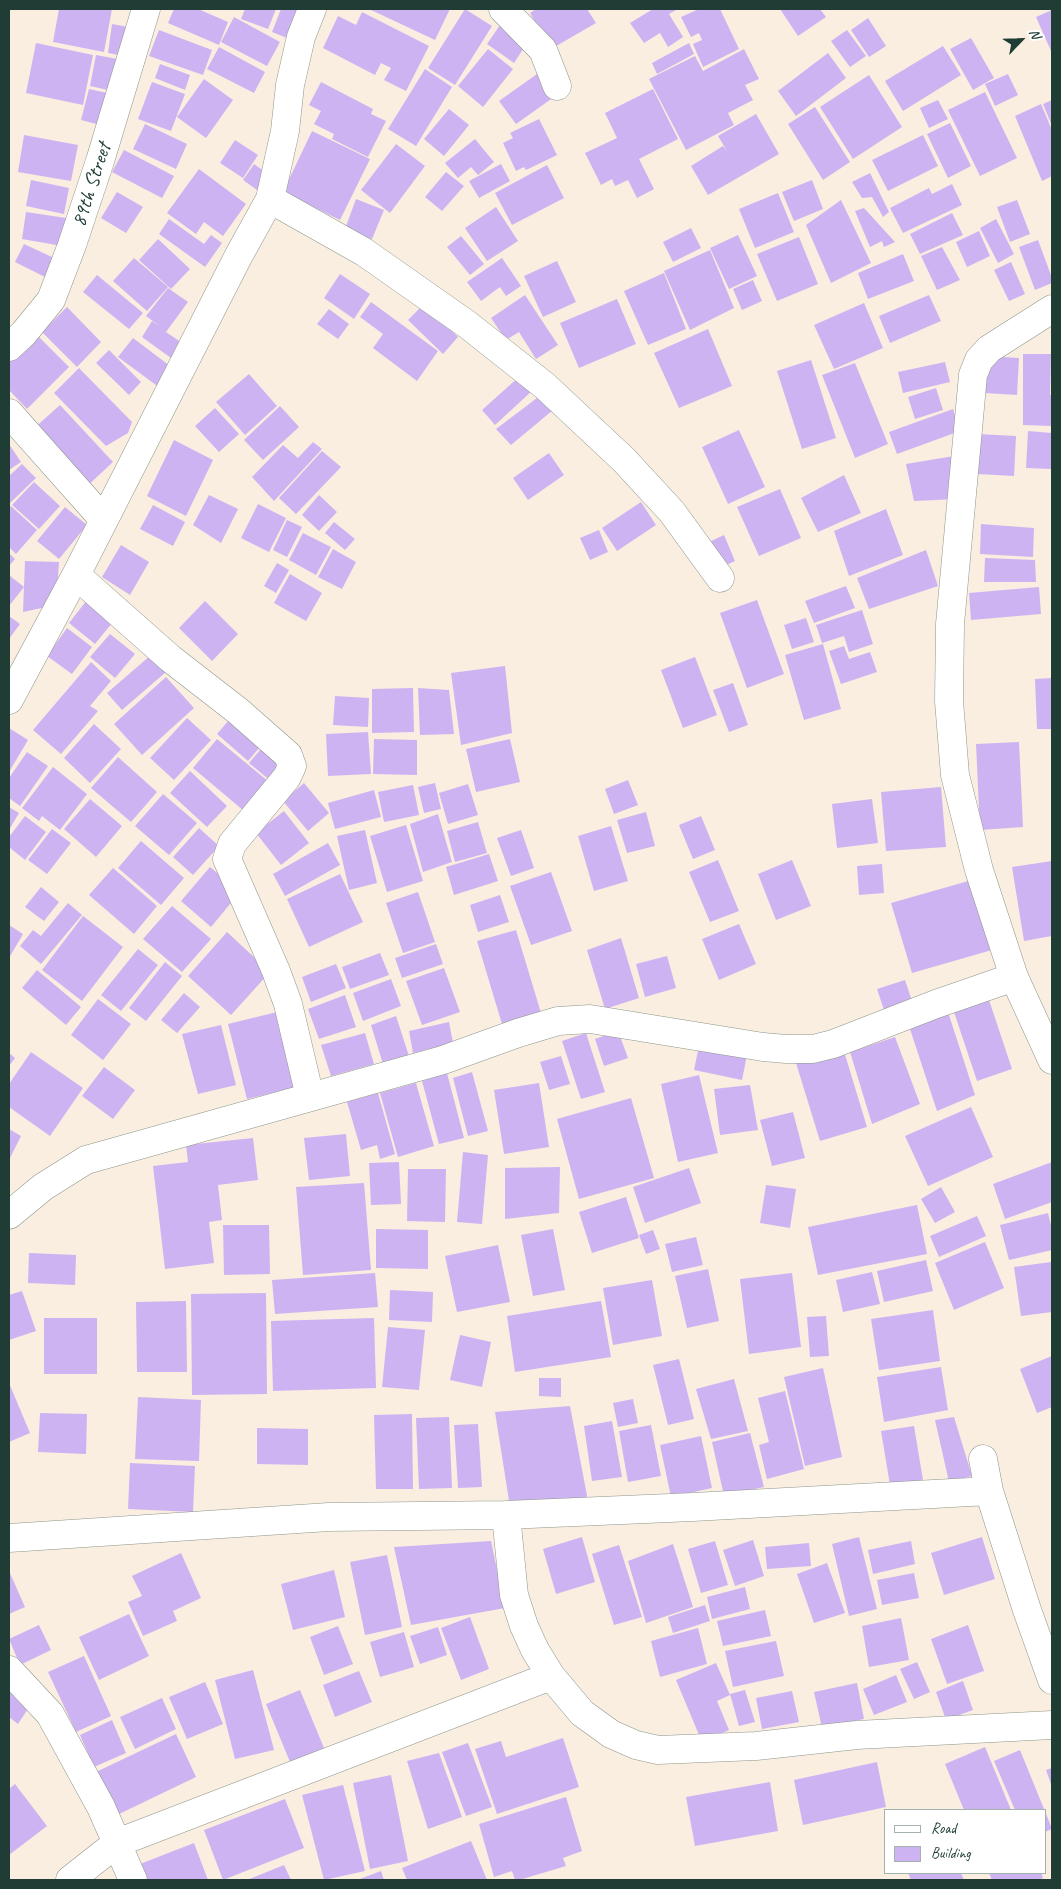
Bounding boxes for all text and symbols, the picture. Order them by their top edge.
north arrow [996,15,1046,65]
text: N [1026,26,1045,41]
street label: 89th Street [67,140,117,230]
legend [884,1809,1046,1874]
text: Road [931,1819,956,1838]
text: Building [931,1844,970,1863]

